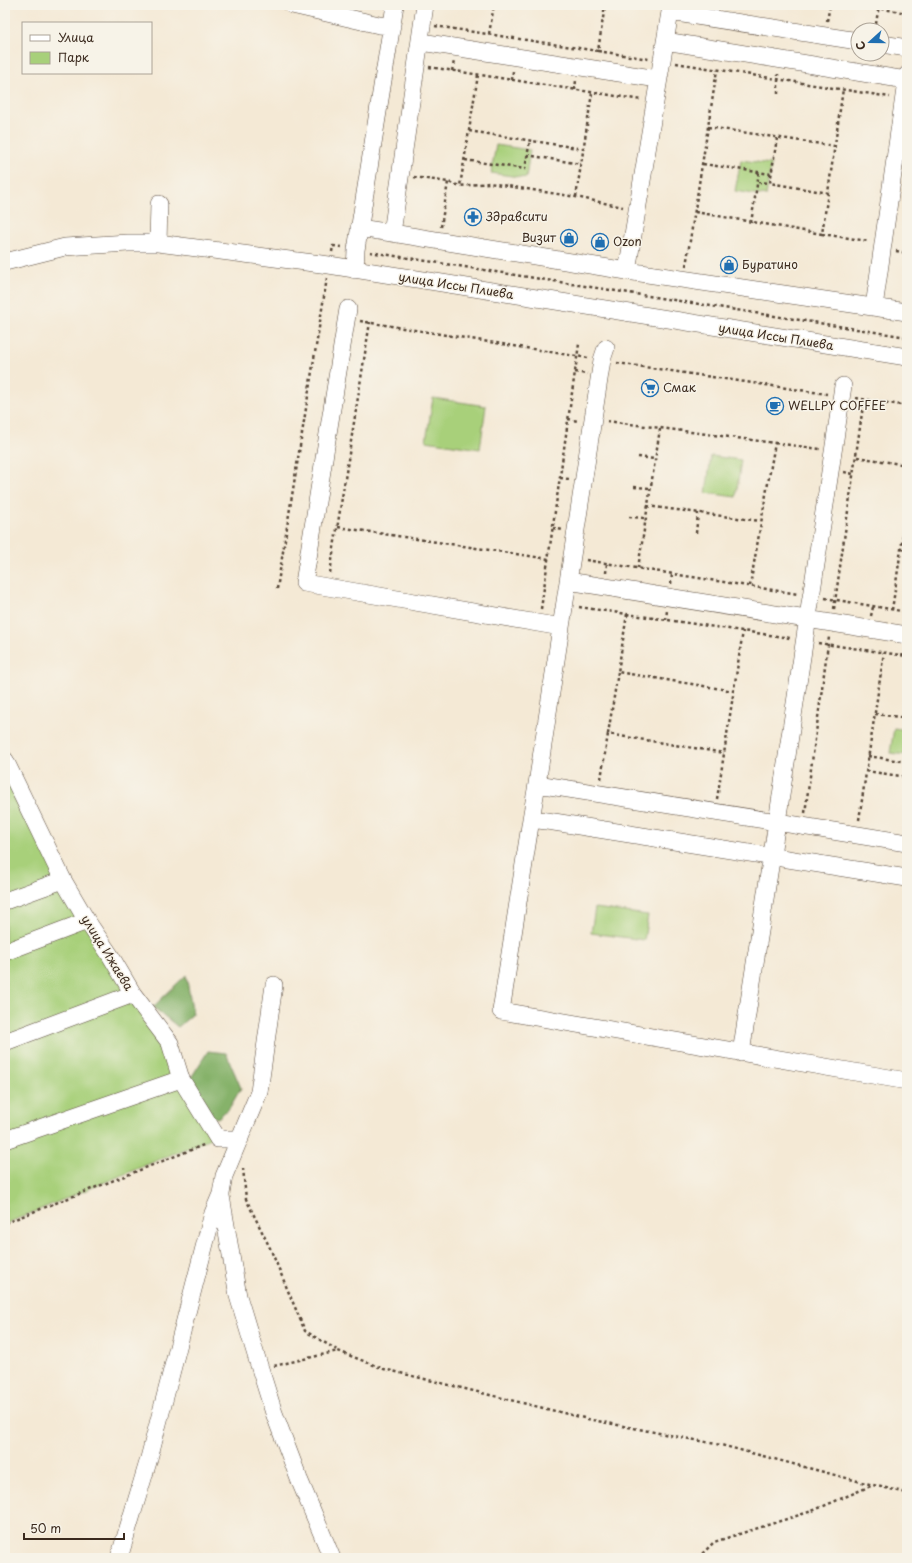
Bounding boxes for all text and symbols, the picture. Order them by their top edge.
legend [22,22,152,74]
north arrow [850,22,890,62]
text: Улица [58,28,94,46]
text: С [851,39,870,53]
text: Парк [58,48,90,66]
pharmacy icon: Здравсити [463,207,483,227]
place label: Здравсити [485,207,548,225]
place label: Визит [522,228,557,246]
shop icon: Визит [559,228,579,248]
shop icon: Ozon [590,232,610,252]
place label: Ozon [613,232,642,250]
shop icon: Буратино [719,255,739,275]
place label: Буратино [742,255,798,273]
street label: улица Иссы Плиева [397,267,516,303]
street label: улица Иссы Плиева [717,318,836,354]
supermarket icon: Смак [640,378,660,398]
place label: Смак [663,378,697,396]
cafe icon: WELLPY COFFEE [765,396,785,416]
place label: WELLPY COFFEE [788,396,886,414]
street label: улица Ижаева [77,911,139,994]
scale bar [24,1515,124,1541]
text: 50 m [30,1519,61,1537]

